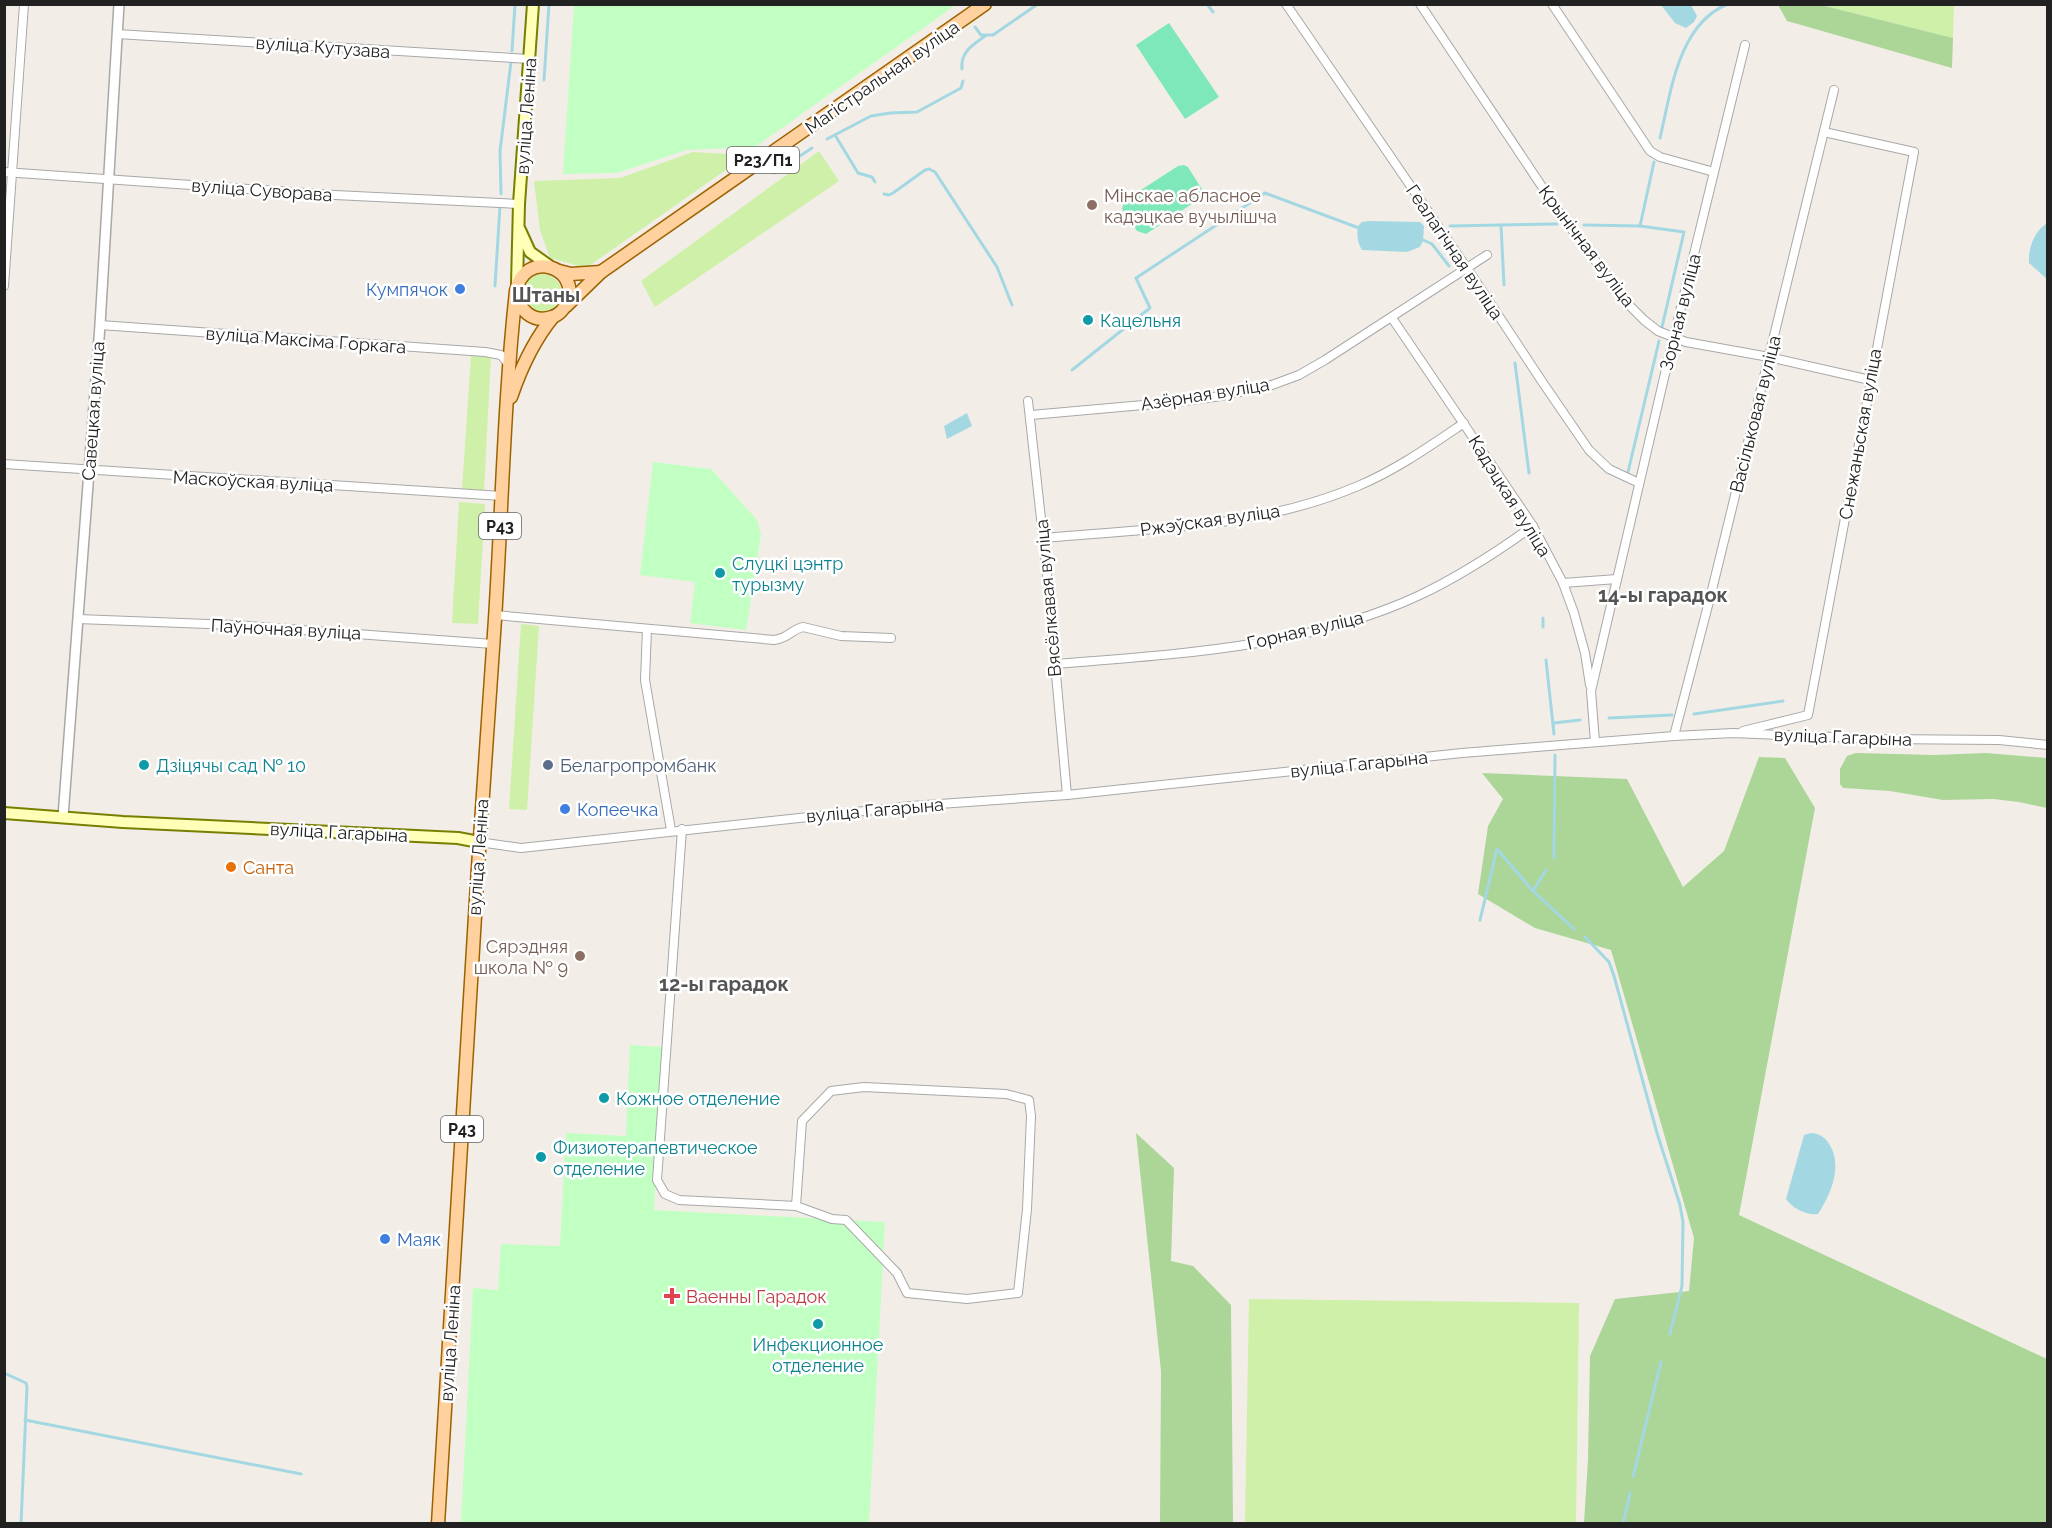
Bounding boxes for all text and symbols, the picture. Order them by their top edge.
street label: Магістральная вуліца [801,16,963,138]
street label: вуліца Кутузава [255,32,391,62]
street label: вуліца Леніна [511,57,541,175]
road number: Р23/П1 [727,147,799,173]
street label: вуліца Суворава [191,175,333,205]
street label: Геалагічная вуліца [1402,181,1508,323]
street label: Крынічная вуліца [1535,181,1639,311]
place label: Мінскае абласное кадэцкае вучылішча [1104,185,1277,227]
marker: Мінскае абласное кадэцкае вучылішча [1085,198,1099,212]
street label: Зорная вуліца [1655,251,1705,373]
place label: Кумпячок [366,279,448,300]
marker: Кумпячок [453,282,467,296]
district label: Штаны [512,283,580,307]
place label: Кацельня [1100,310,1181,331]
marker: Кацельня [1081,313,1095,327]
street label: вуліца Максіма Горкага [205,323,407,357]
street label: Васільковая вуліца [1725,333,1785,495]
street label: Савецкая вуліца [78,341,108,481]
street label: Снежаньская вуліца [1835,347,1885,521]
street label: Азёрная вуліца [1139,373,1271,415]
street label: Кадэцкая вуліца [1464,432,1556,560]
street label: Маскоўская вуліца [172,466,334,496]
street label: Ржэўская вуліца [1139,500,1281,540]
road number: Р43 [479,513,521,539]
street label: Вясёлкавая вуліца [1031,518,1065,678]
place label: Слуцкі цэнтр турызму [732,553,843,595]
marker: Слуцкі цэнтр турызму [713,566,727,580]
district label: 14-ы гарадок [1598,583,1728,607]
street label: Горная вуліца [1245,606,1365,654]
street label: Паўночная вуліца [210,615,362,643]
street label: вуліца Гагарына [1774,724,1912,750]
street label: вуліца Гагарына [1289,746,1429,782]
place label: Дзіцячы сад № 10 [156,755,306,776]
place label: Белагропромбанк [560,755,717,776]
marker: Дзіцячы сад № 10 [137,758,151,772]
marker: Белагропромбанк [541,758,555,772]
street label: вуліца Гагарына [805,794,945,826]
street label: вуліца Леніна [463,798,493,916]
place label: Копеечка [577,799,658,820]
marker: Копеечка [558,802,572,816]
street label: вуліца Гагарына [269,818,409,846]
place label: Санта [243,857,294,878]
marker: Санта [224,860,238,874]
place label: Сярэдняя школа № 9 [474,936,568,978]
marker: Сярэдняя школа № 9 [573,949,587,963]
district label: 12-ы гарадок [659,972,789,996]
place label: Кожное отделение [616,1088,781,1109]
marker: Кожное отделение [597,1091,611,1105]
road number: Р43 [441,1116,483,1142]
place label: Физиотерапевтическое отделение [553,1137,758,1179]
marker: Физиотерапевтическое отделение [534,1150,548,1164]
place label: Маяк [397,1229,441,1250]
marker: Маяк [378,1232,392,1246]
street label: вуліца Леніна [435,1284,465,1402]
place label: Ваенны Гарадок [686,1286,827,1307]
marker: Ваенны Гарадок [663,1287,681,1305]
marker: Инфекционное отделение [811,1317,825,1331]
place label: Инфекционное отделение [753,1334,884,1376]

